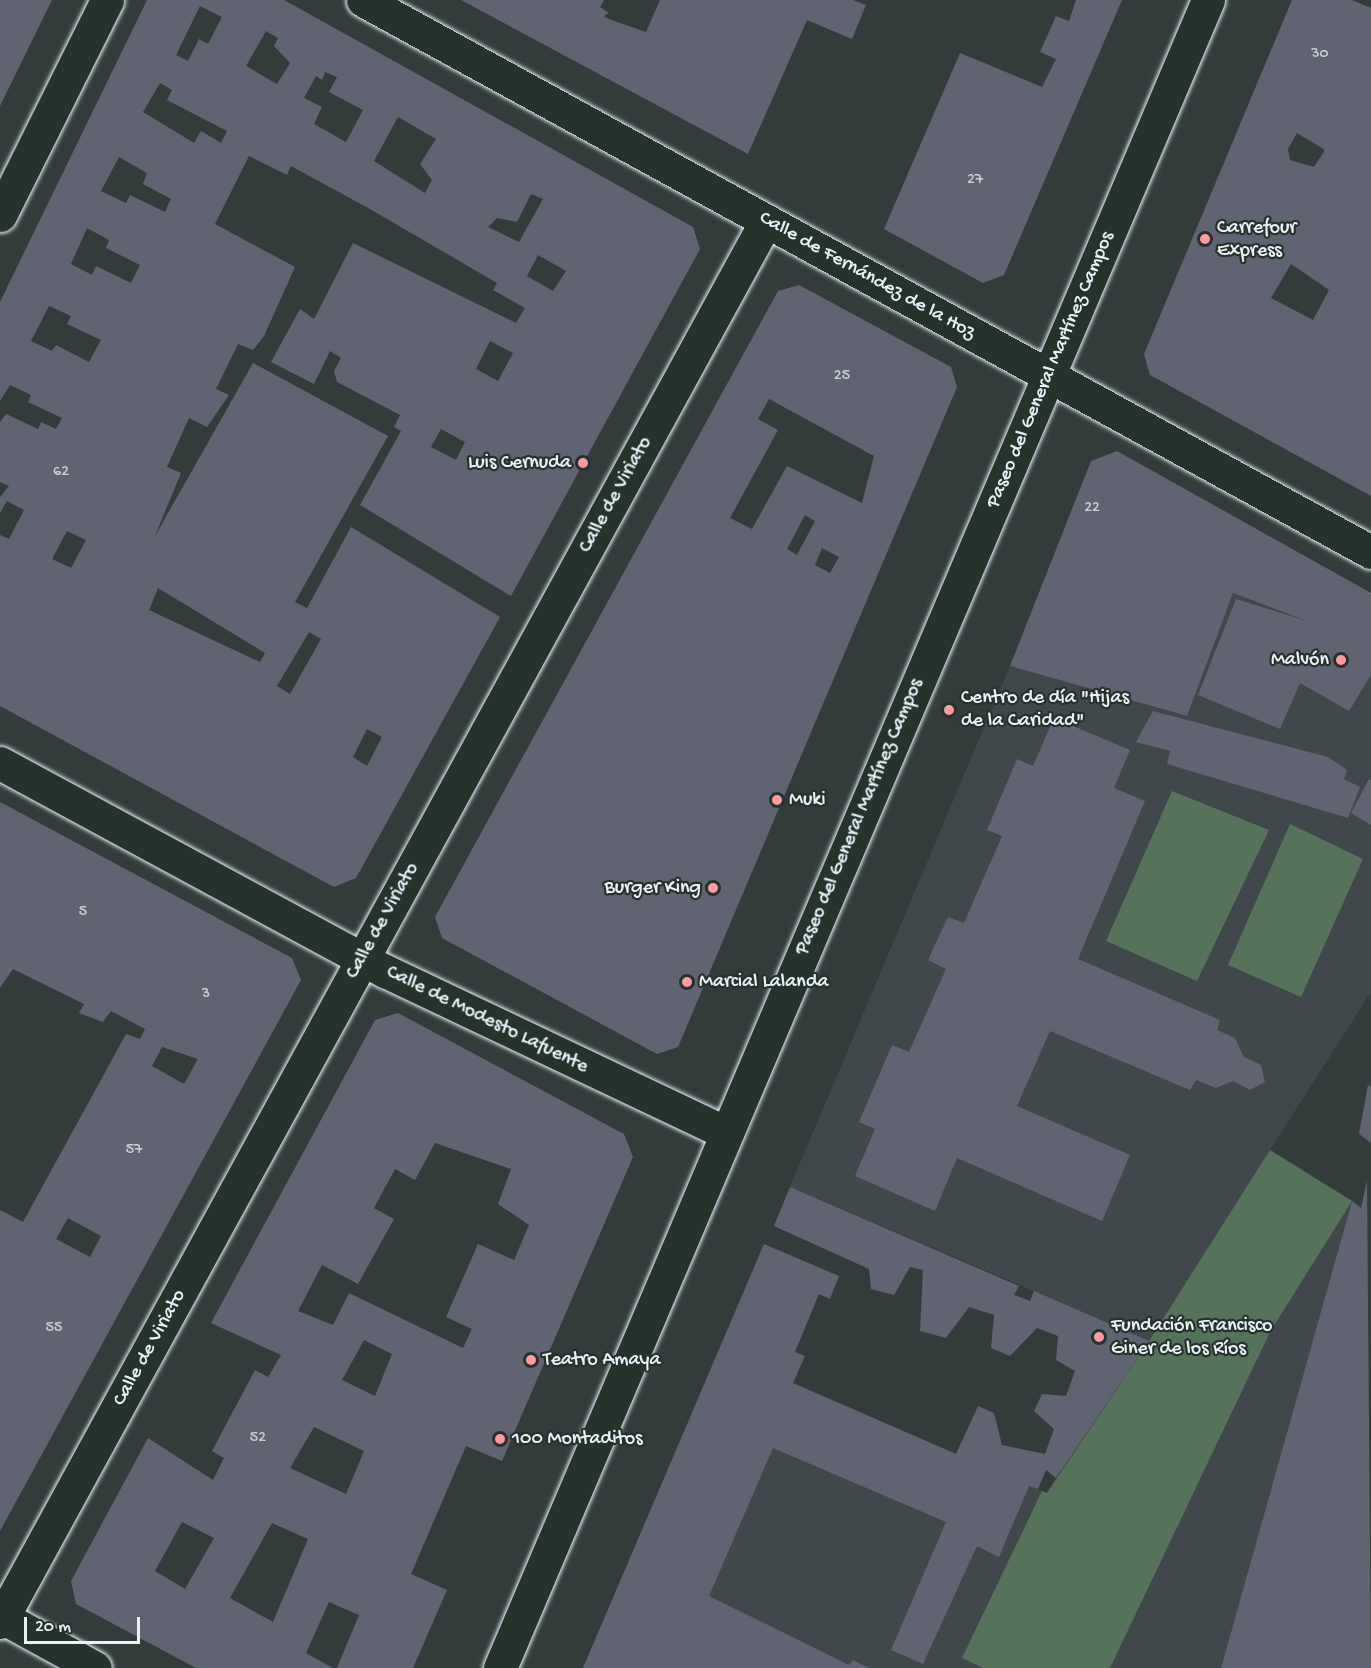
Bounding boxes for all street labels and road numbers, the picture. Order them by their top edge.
street label: Calle de Fernández de la Hoz [755,206,979,346]
street label: Paseo del General Martínez Campos [982,228,1120,512]
street label: Calle de Viriato [574,433,658,557]
street label: Paseo del General Martínez Campos [791,675,929,959]
street label: Calle de Viriato [341,859,425,983]
street label: Calle de Modesto Lafuente [382,961,592,1079]
street label: Calle de Viriato [108,1286,192,1410]

